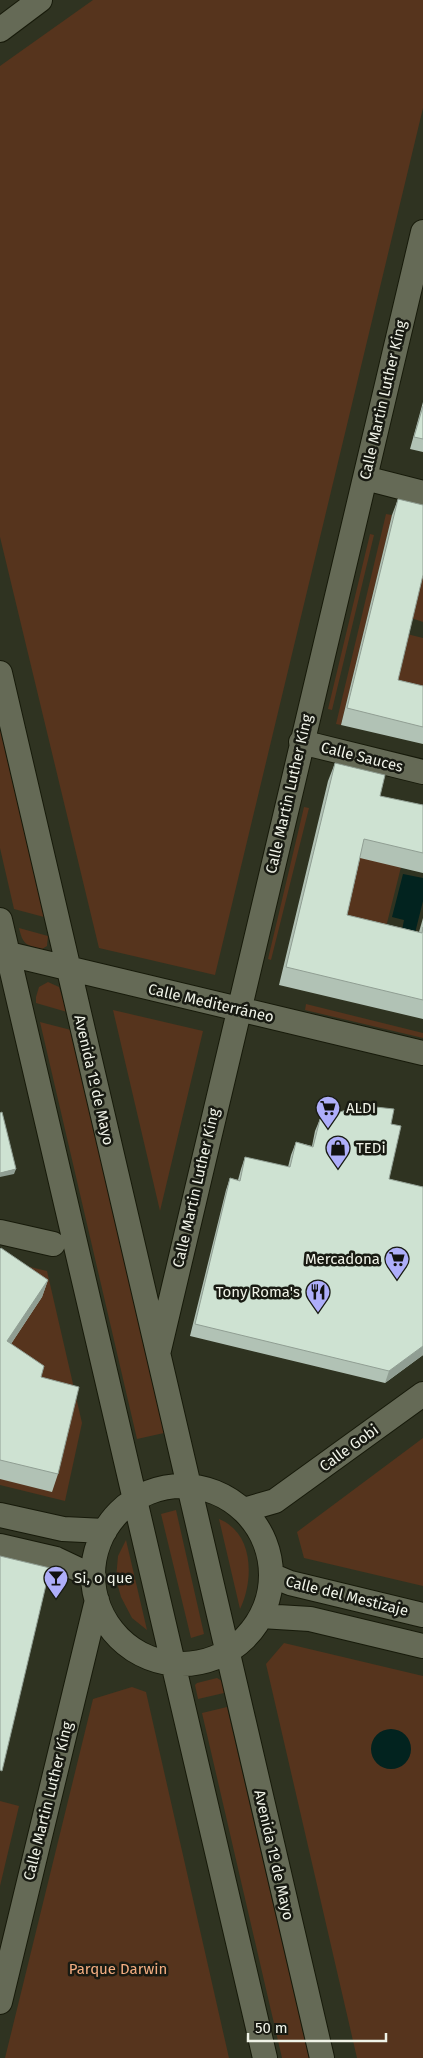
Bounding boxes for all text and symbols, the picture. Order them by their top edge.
street label: Calle Martin Luther King [356,318,410,481]
street label: Calle Martin Luther King [262,712,316,875]
street label: Calle Sauces [319,738,405,776]
street label: Calle Mediterráneo [146,980,276,1026]
street label: Avenida 1º de Mayo [70,1013,118,1147]
supermarket icon: ALDI [315,1095,341,1129]
place label: ALDI [346,1099,376,1117]
street label: Calle Martin Luther King [169,1106,223,1269]
shop icon: TEDi [325,1135,351,1169]
place label: TEDi [356,1139,386,1157]
supermarket icon: Mercadona [384,1246,410,1280]
place label: Mercadona [305,1250,380,1268]
restaurant icon: Tony Roma's [305,1279,331,1313]
place label: Tony Roma's [216,1283,300,1301]
street label: Calle Gobi [316,1421,382,1475]
bar icon: Si, o que [43,1565,69,1599]
place label: Si, o que [74,1569,133,1587]
street label: Calle del Mestizaje [284,1572,410,1620]
street label: Calle Martin Luther King [20,1720,76,1882]
street label: Avenida 1º de Mayo [250,1788,298,1922]
park label: Parque Darwin [69,1960,167,1978]
scale bar [248,2010,386,2042]
text: 50 m [255,2019,288,2037]

